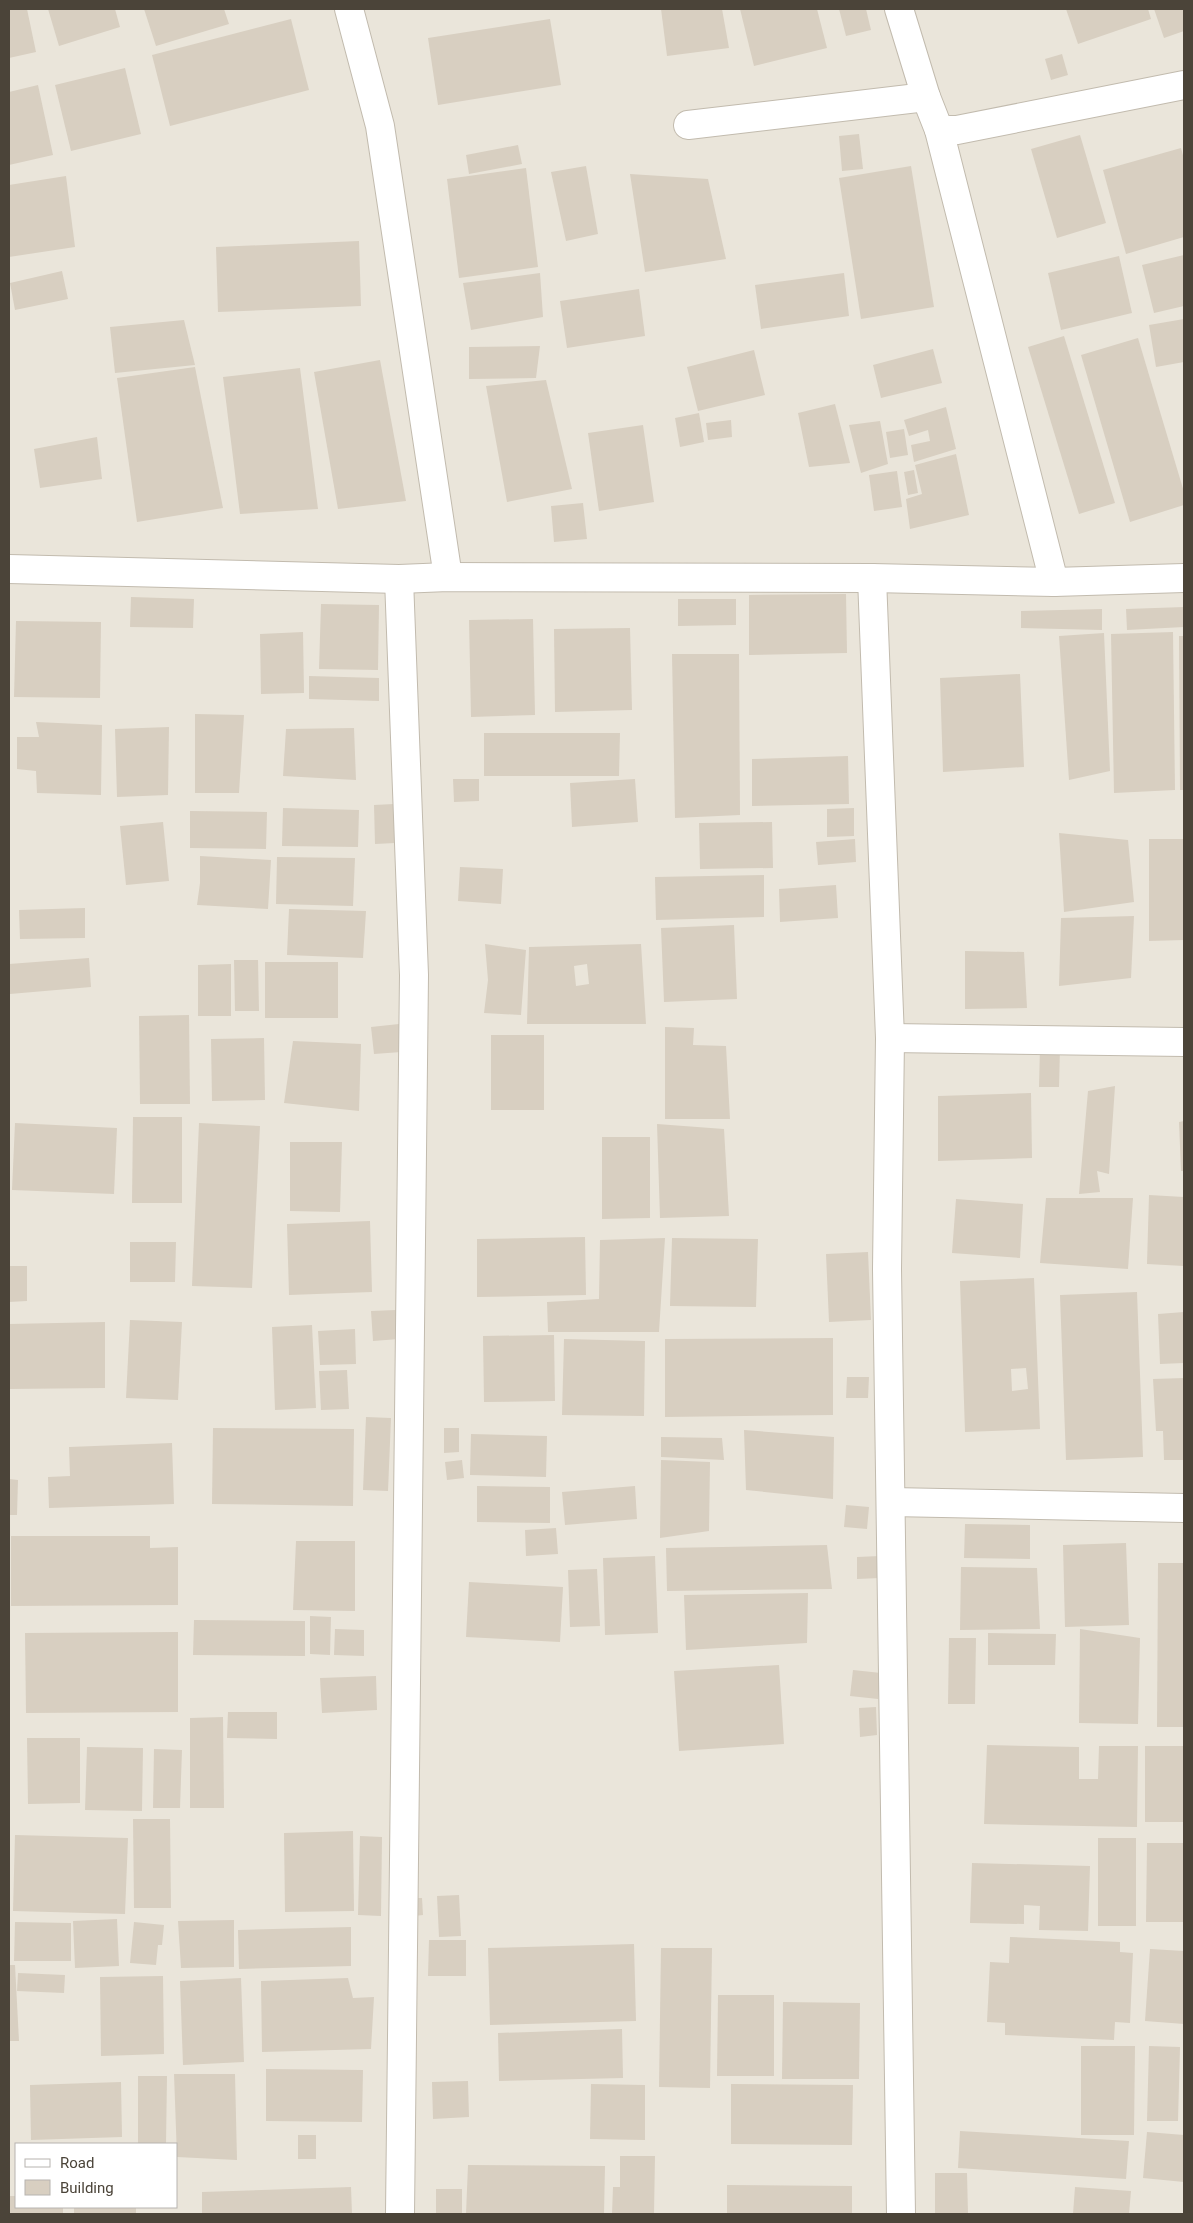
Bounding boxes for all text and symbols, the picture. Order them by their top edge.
legend [15,2143,178,2208]
text: Road [60,2154,94,2172]
text: Building [60,2179,114,2197]

